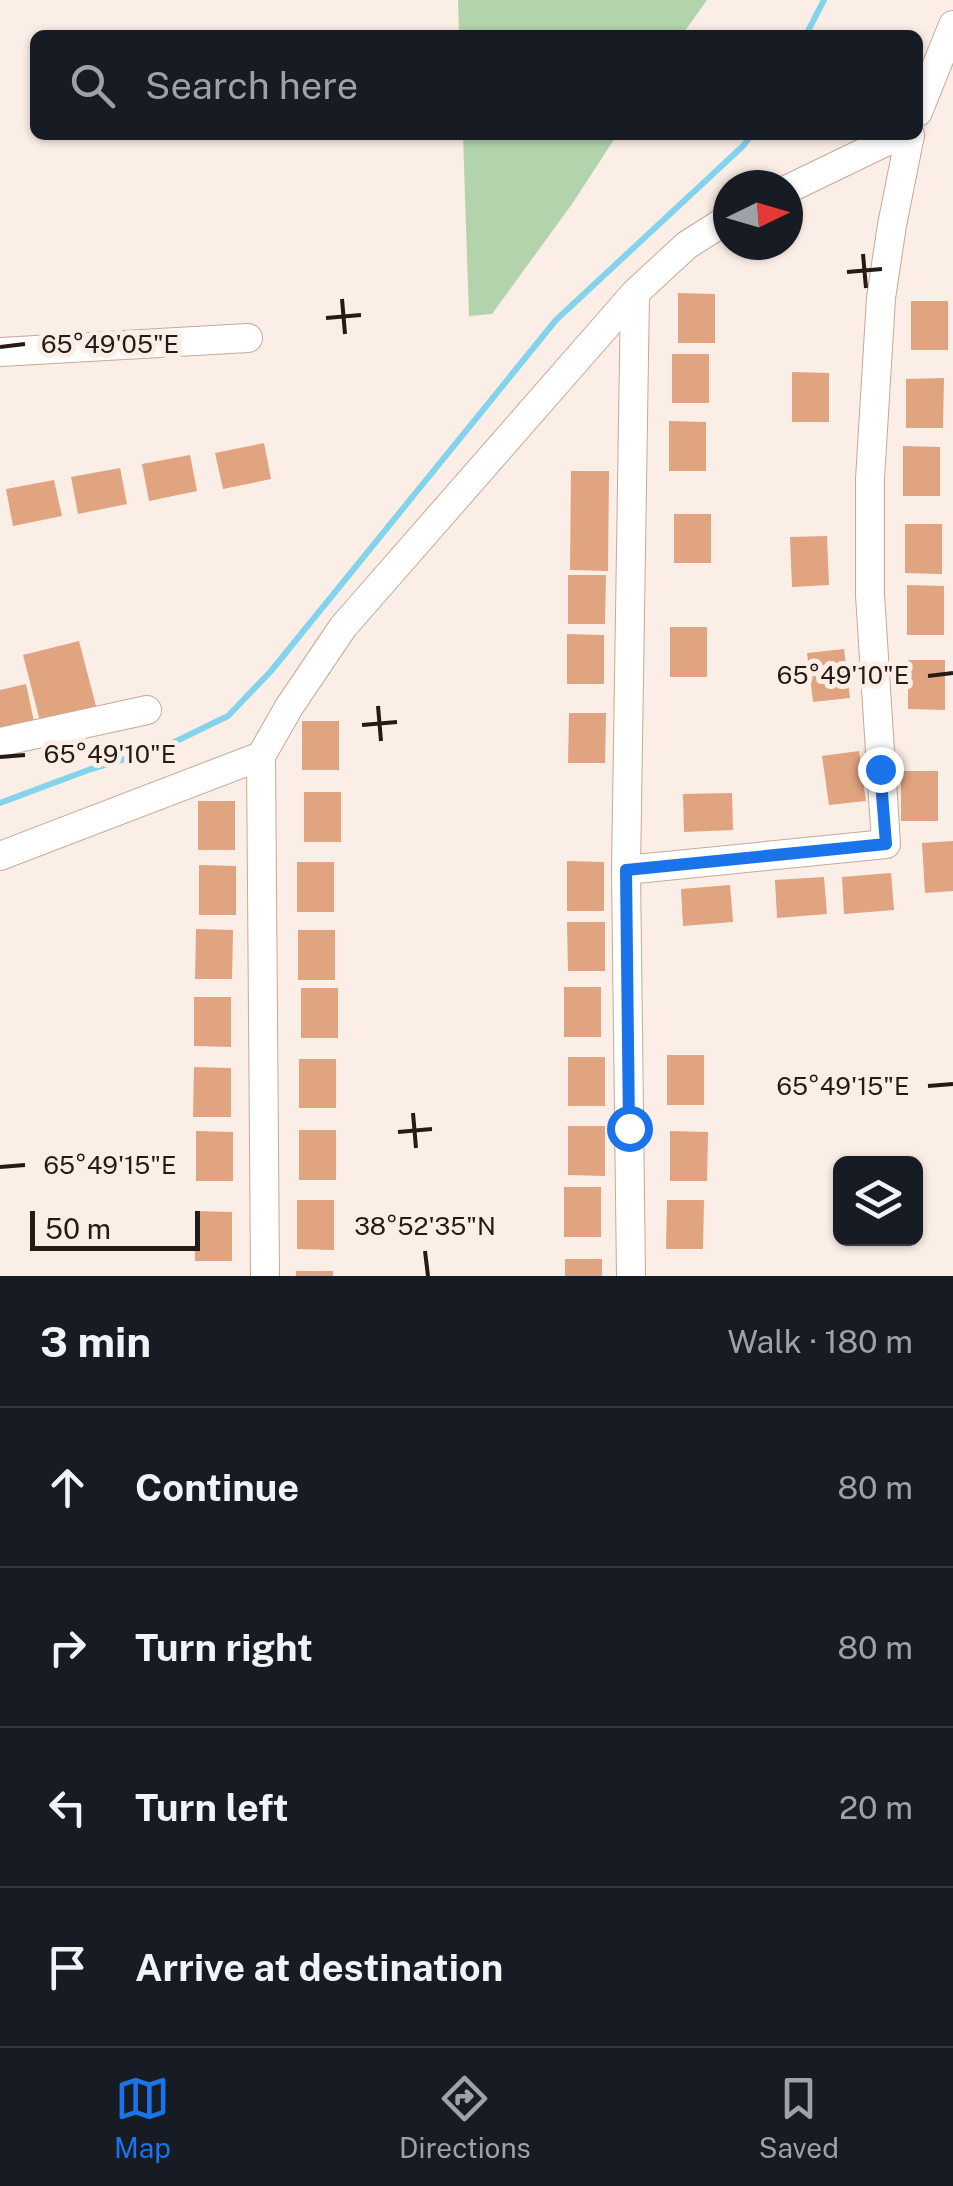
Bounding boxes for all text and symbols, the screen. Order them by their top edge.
search box [30,30,923,140]
icon: search [65,58,120,113]
text: Search here [145,63,358,108]
north arrow [713,170,803,260]
text: 65°49'05"E [41,329,179,359]
text: 65°49'10"E [777,660,909,690]
text: 65°49'10"E [44,739,176,769]
route end [858,747,904,793]
text: 65°49'15"E [776,1071,910,1101]
route start [607,1106,653,1152]
text: 65°49'15"E [43,1150,177,1180]
map controls [833,1156,923,1246]
button: layers [833,1156,923,1246]
scale bar [30,1206,200,1250]
text: 38°52'35"N [354,1211,496,1241]
text: 50 m [45,1212,111,1245]
text: 3 min [40,1317,151,1366]
text: Walk · 180 m [727,1323,913,1360]
icon: ahead [40,1460,95,1515]
text: Continue [135,1465,299,1510]
text: 80 m [837,1469,913,1506]
icon: right [40,1620,95,1675]
text: Turn right [135,1625,313,1670]
text: 80 m [837,1629,913,1666]
icon: left [40,1780,95,1835]
text: Turn left [135,1785,289,1830]
text: 20 m [839,1789,913,1826]
icon: arrive [40,1940,95,1995]
text: Arrive at destination [135,1945,503,1990]
tab: Map [114,2071,171,2164]
tab: Directions [399,2071,531,2164]
tab: Saved [759,2071,839,2164]

